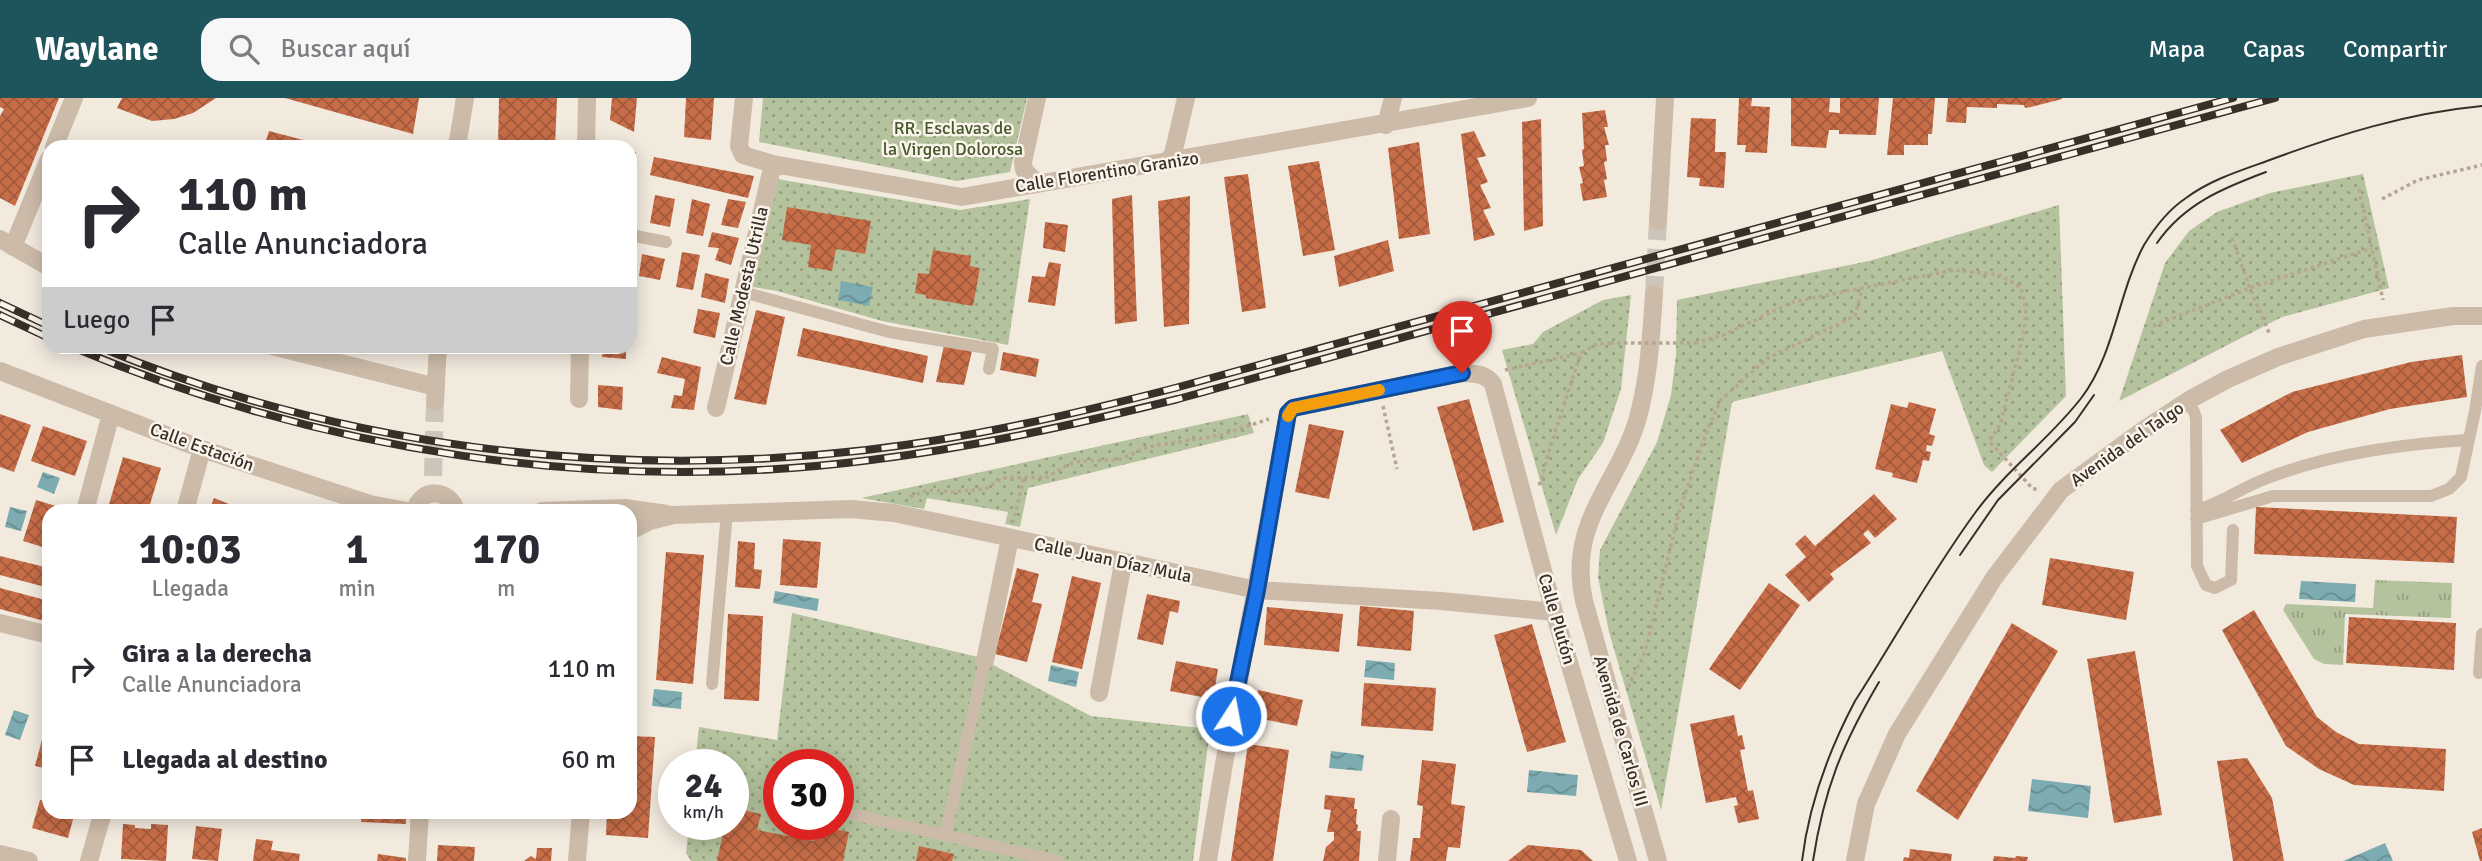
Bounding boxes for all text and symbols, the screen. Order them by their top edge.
search box [201,18,691,81]
text: Waylane [35,29,159,70]
icon: search [225,30,263,68]
text: Buscar aquí [281,33,411,65]
text: Mapa [2149,34,2205,64]
text: Capas [2243,34,2305,64]
text: Compartir [2343,34,2447,64]
park label: RR. Esclavas de la Virgen Dolorosa [883,117,1023,160]
street label: Calle Florentino Granizo [1014,147,1200,197]
text: 110 m [178,164,308,224]
icon: right [63,168,154,259]
street label: Calle Modesta Utrilla [715,204,773,368]
text: Calle Anunciadora [178,224,428,263]
icon: arrive [144,301,182,339]
pin [1432,301,1492,373]
text: Luego [63,304,130,336]
icon: arrive [1443,312,1481,350]
street label: Avenida del Talgo [2066,397,2188,491]
street label: Calle Estación [147,418,257,476]
text: 10:03 [139,524,242,575]
text: 1 [346,524,368,575]
text: 170 [472,524,540,575]
street label: Calle Juan Díaz Mula [1032,533,1194,587]
street label: Calle Plutón [1534,571,1580,667]
text: Llegada [152,574,229,603]
text: min [338,574,376,603]
text: m [497,574,515,603]
text: Gira a la derecha [122,638,312,670]
icon: right [63,650,101,688]
text: 110 m [547,653,616,685]
street label: Avenida de Carlos III [1589,653,1653,809]
text: Calle Anunciadora [122,670,302,699]
position arrow [1194,679,1268,753]
icon: arrive [63,741,101,779]
text: Llegada al destino [122,744,328,776]
text: 60 m [561,744,616,776]
speed limit sign: 30 [763,749,854,840]
text: 24 [685,764,722,807]
text: km/h [683,801,724,823]

